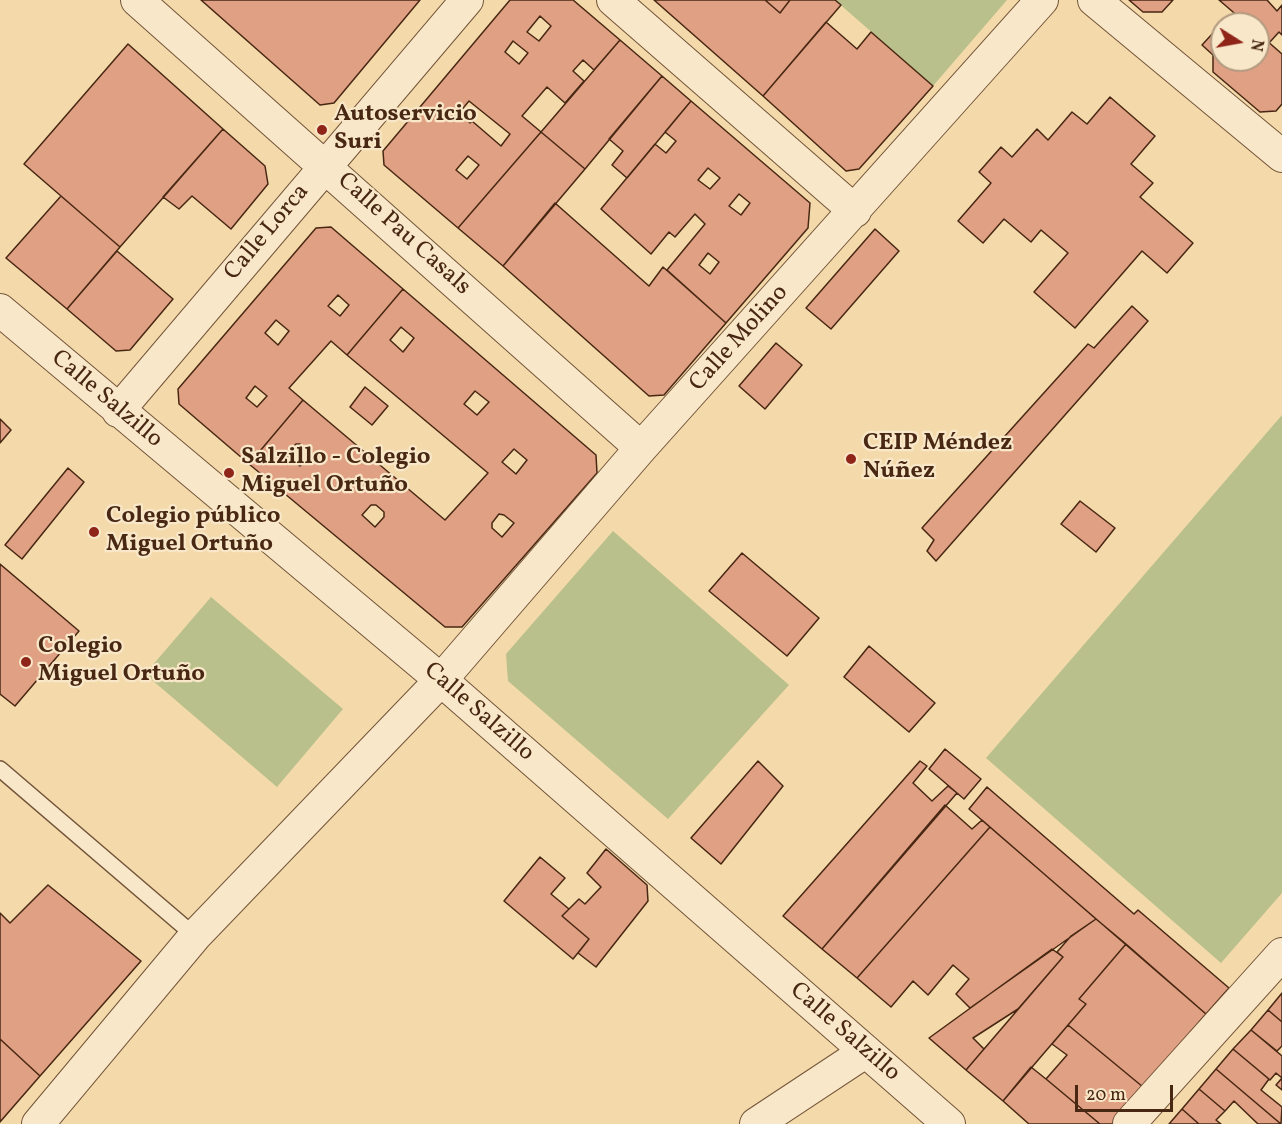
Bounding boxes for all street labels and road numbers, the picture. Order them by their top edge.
street label: Calle Pau Casals [330,168,476,302]
street label: Calle Lorca [219,179,317,287]
street label: Calle Molino [684,280,796,398]
street label: Calle Salzillo [44,345,168,455]
street label: Calle Salzillo [417,657,539,769]
street label: Calle Salzillo [783,977,905,1089]

